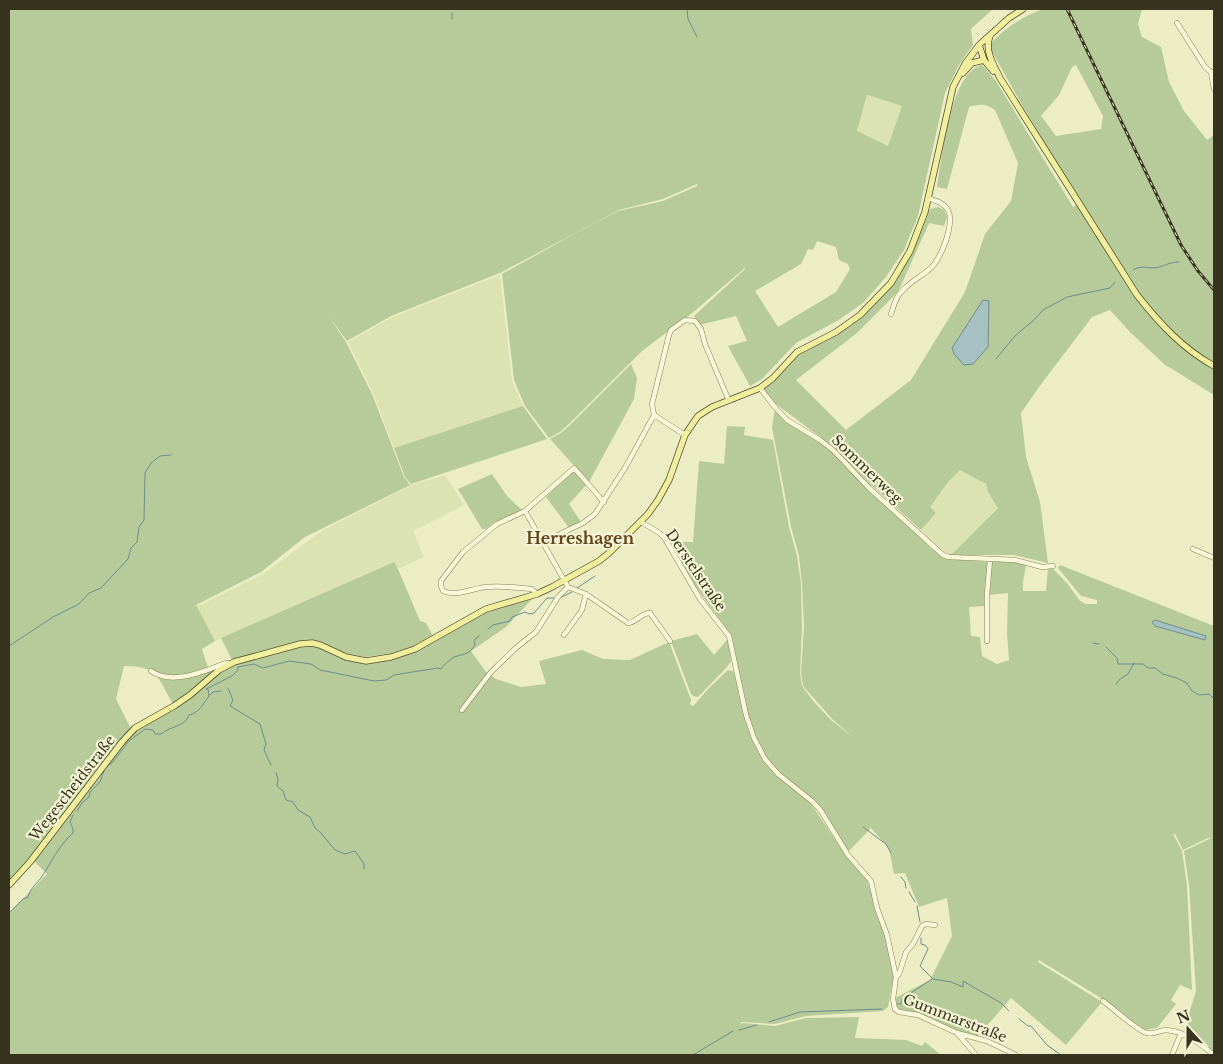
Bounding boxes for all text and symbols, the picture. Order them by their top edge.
street label: Sommerweg [828,431,906,508]
street label: Derstelstraße [662,526,730,614]
district label: Herreshagen [526,528,634,548]
street label: Wegescheidstraße [25,732,119,845]
street label: Gummarstraße [901,990,1009,1046]
north arrow [1163,1004,1213,1054]
text: N [1174,1006,1193,1028]

